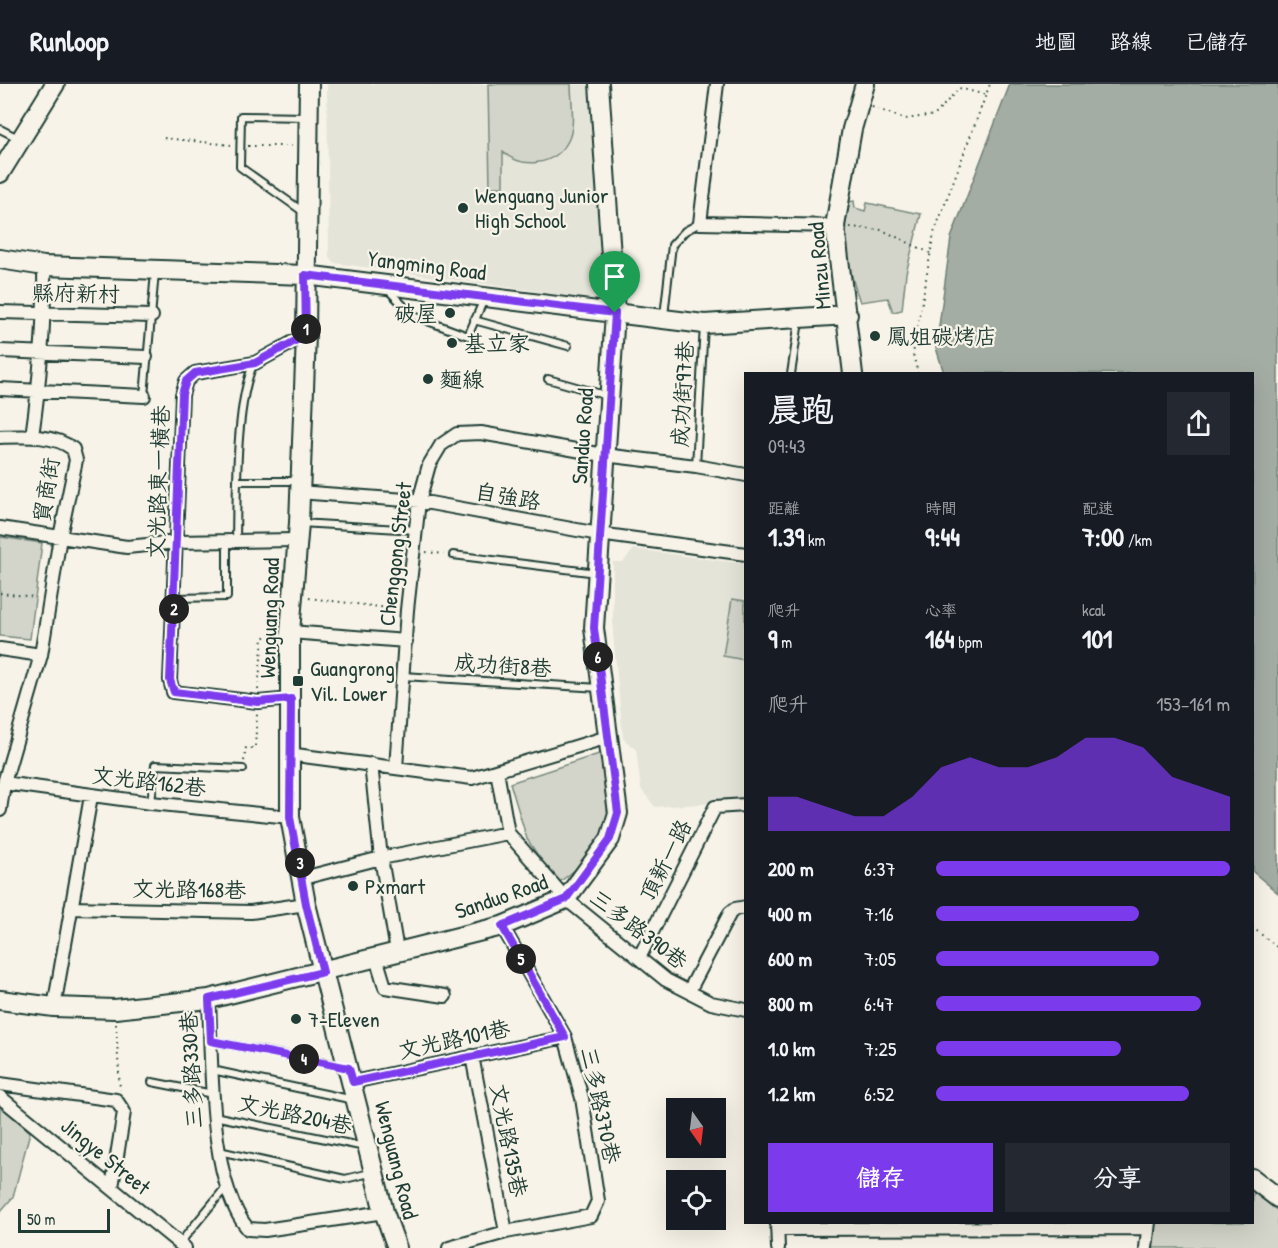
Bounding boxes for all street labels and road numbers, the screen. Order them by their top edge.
street label: Minzu Road [800,221,838,311]
street label: Yangming Road [366,243,488,287]
street label: 縣府新村 [32,277,120,309]
street label: 成功街97巷 [664,340,700,448]
street label: Sanduo Road [564,387,600,485]
street label: 文光路東一橫巷 [140,405,176,559]
street label: 貿商街 [26,455,66,525]
street label: 自強路 [473,475,543,517]
street label: Chenggong Street [371,480,419,628]
street label: Wenguang Road [252,557,286,679]
street label: 成功街8巷 [453,647,553,683]
street label: 文光路162巷 [90,759,208,803]
street label: 頂新一路 [632,814,698,906]
street label: Sanduo Road [451,866,552,926]
street label: 文光路168巷 [132,873,246,905]
street label: 三多路390巷 [584,882,694,976]
street label: 三多路330巷 [173,1011,209,1129]
street label: 文光路101巷 [395,1012,513,1066]
street label: 三多路370巷 [574,1044,628,1166]
street label: 文光路135巷 [483,1081,535,1199]
street label: 文光路204巷 [235,1087,355,1141]
street label: Wenguang Road [368,1098,426,1222]
street label: Jingye Street [55,1111,157,1202]

